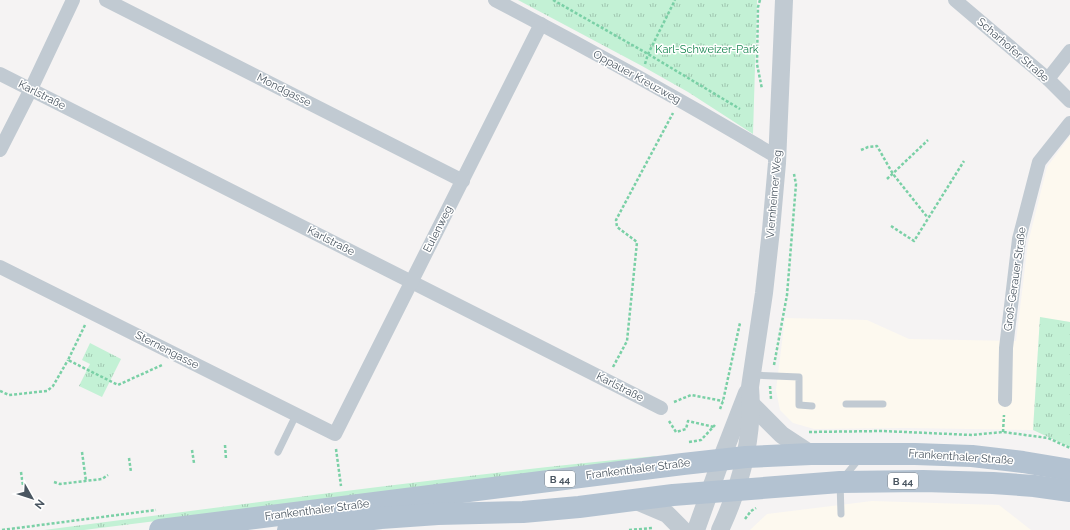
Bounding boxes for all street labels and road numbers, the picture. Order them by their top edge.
street label: Scharhofer Straße [974,15,1052,85]
street label: Oppauer Kreuzweg [591,47,683,107]
street label: Mondgasse [255,71,314,109]
street label: Karlstraße [16,78,68,113]
street label: Viernheimer Weg [764,149,784,239]
street label: Eulenweg [421,203,455,255]
street label: Karlstraße [305,224,357,259]
street label: Groß-Gerauer Straße [1001,226,1029,332]
street label: Sternengasse [133,328,201,372]
street label: Karlstraße [594,370,646,405]
street label: Frankenthaler Straße [908,447,1014,467]
street label: Frankenthaler Straße [585,456,692,482]
road number: B 44 [545,471,575,487]
road number: B 44 [888,473,918,489]
street label: Frankenthaler Straße [264,497,371,523]

